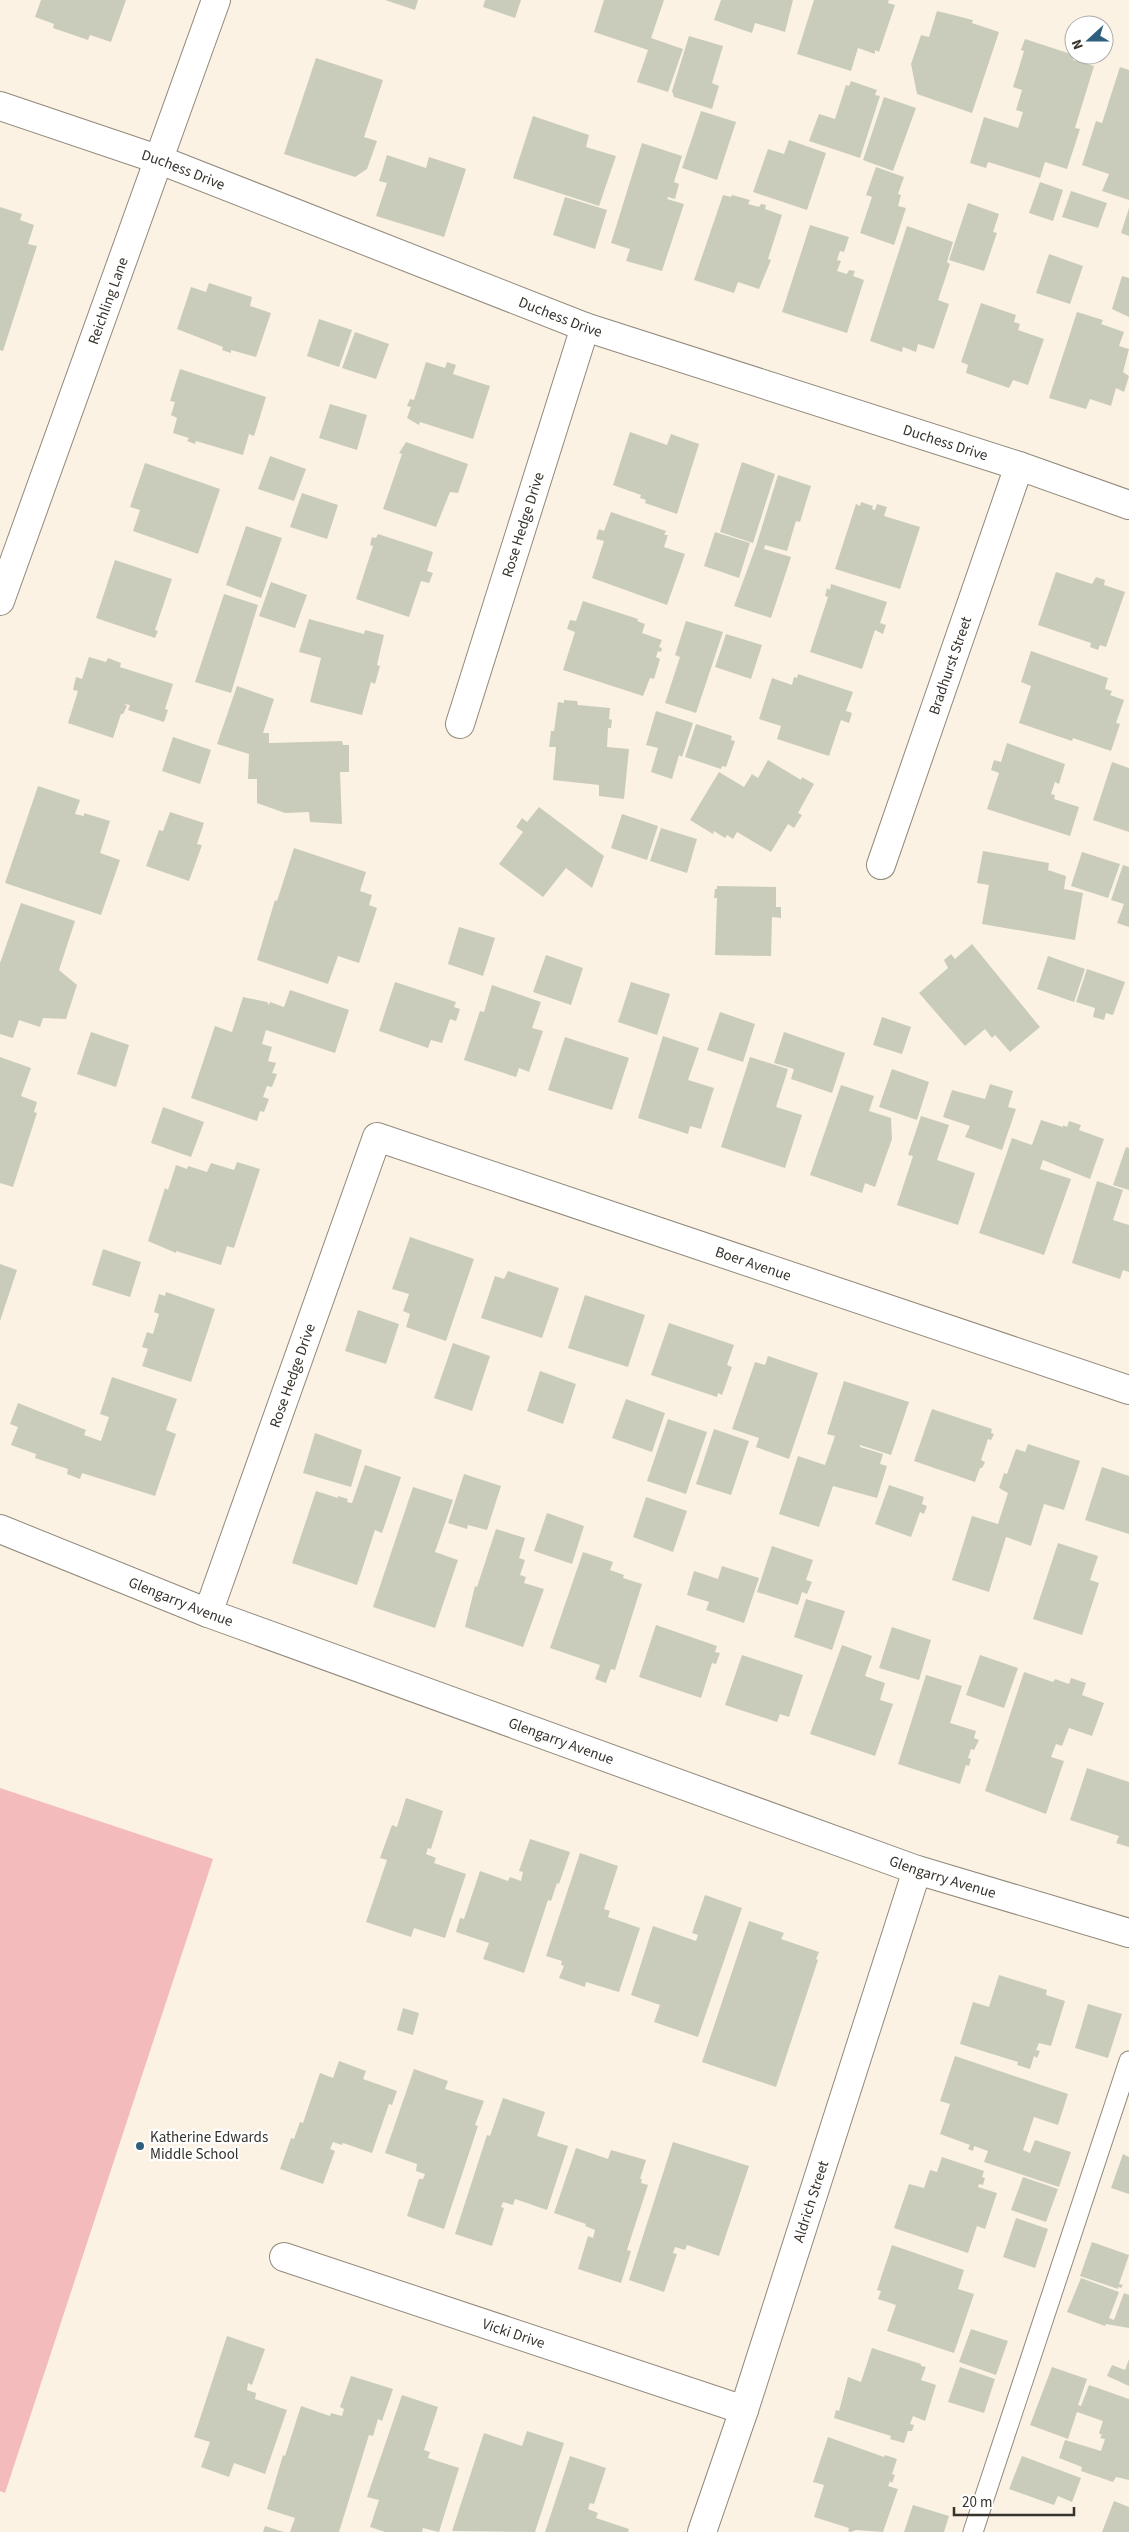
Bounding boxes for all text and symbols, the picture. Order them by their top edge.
north arrow [1064,15,1114,65]
text: N [1067,36,1089,52]
street label: Duchess Drive [139,144,228,196]
street label: Reichling Lane [83,254,134,348]
street label: Duchess Drive [515,292,605,343]
street label: Duchess Drive [900,419,990,466]
street label: Rose Hedge Drive [497,470,550,580]
street label: Bradhurst Street [924,614,977,718]
street label: Boer Avenue [712,1241,794,1287]
street label: Rose Hedge Drive [265,1321,321,1431]
street label: Glengarry Avenue [125,1572,236,1632]
street label: Glengarry Avenue [505,1713,617,1770]
street label: Glengarry Avenue [886,1851,998,1904]
place label: Katherine Edwards Middle School [150,2127,268,2165]
marker: Katherine Edwards Middle School [134,2140,146,2152]
street label: Aldrich Street [788,2158,834,2245]
street label: Vicki Drive [479,2314,548,2354]
scale bar [954,2484,1074,2516]
text: 20 m [962,2492,992,2513]

